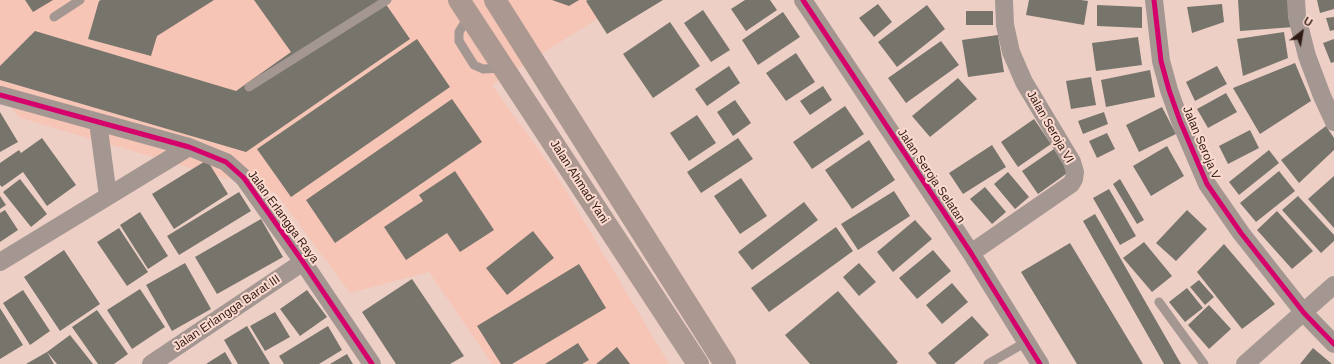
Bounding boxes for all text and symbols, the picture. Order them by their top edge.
north arrow [1282,12,1322,52]
text: U [1302,15,1315,29]
street label: Jalan Seroja VI [1023,88,1077,166]
street label: Jalan Seroja V [1179,104,1223,182]
street label: Jalan Seroja Selatan [894,126,968,226]
street label: Jalan Ahmad Yani [547,138,611,226]
street label: Jalan Erlangga Raya [244,168,322,266]
street label: Jalan Erlangga Barat III [171,272,283,354]

